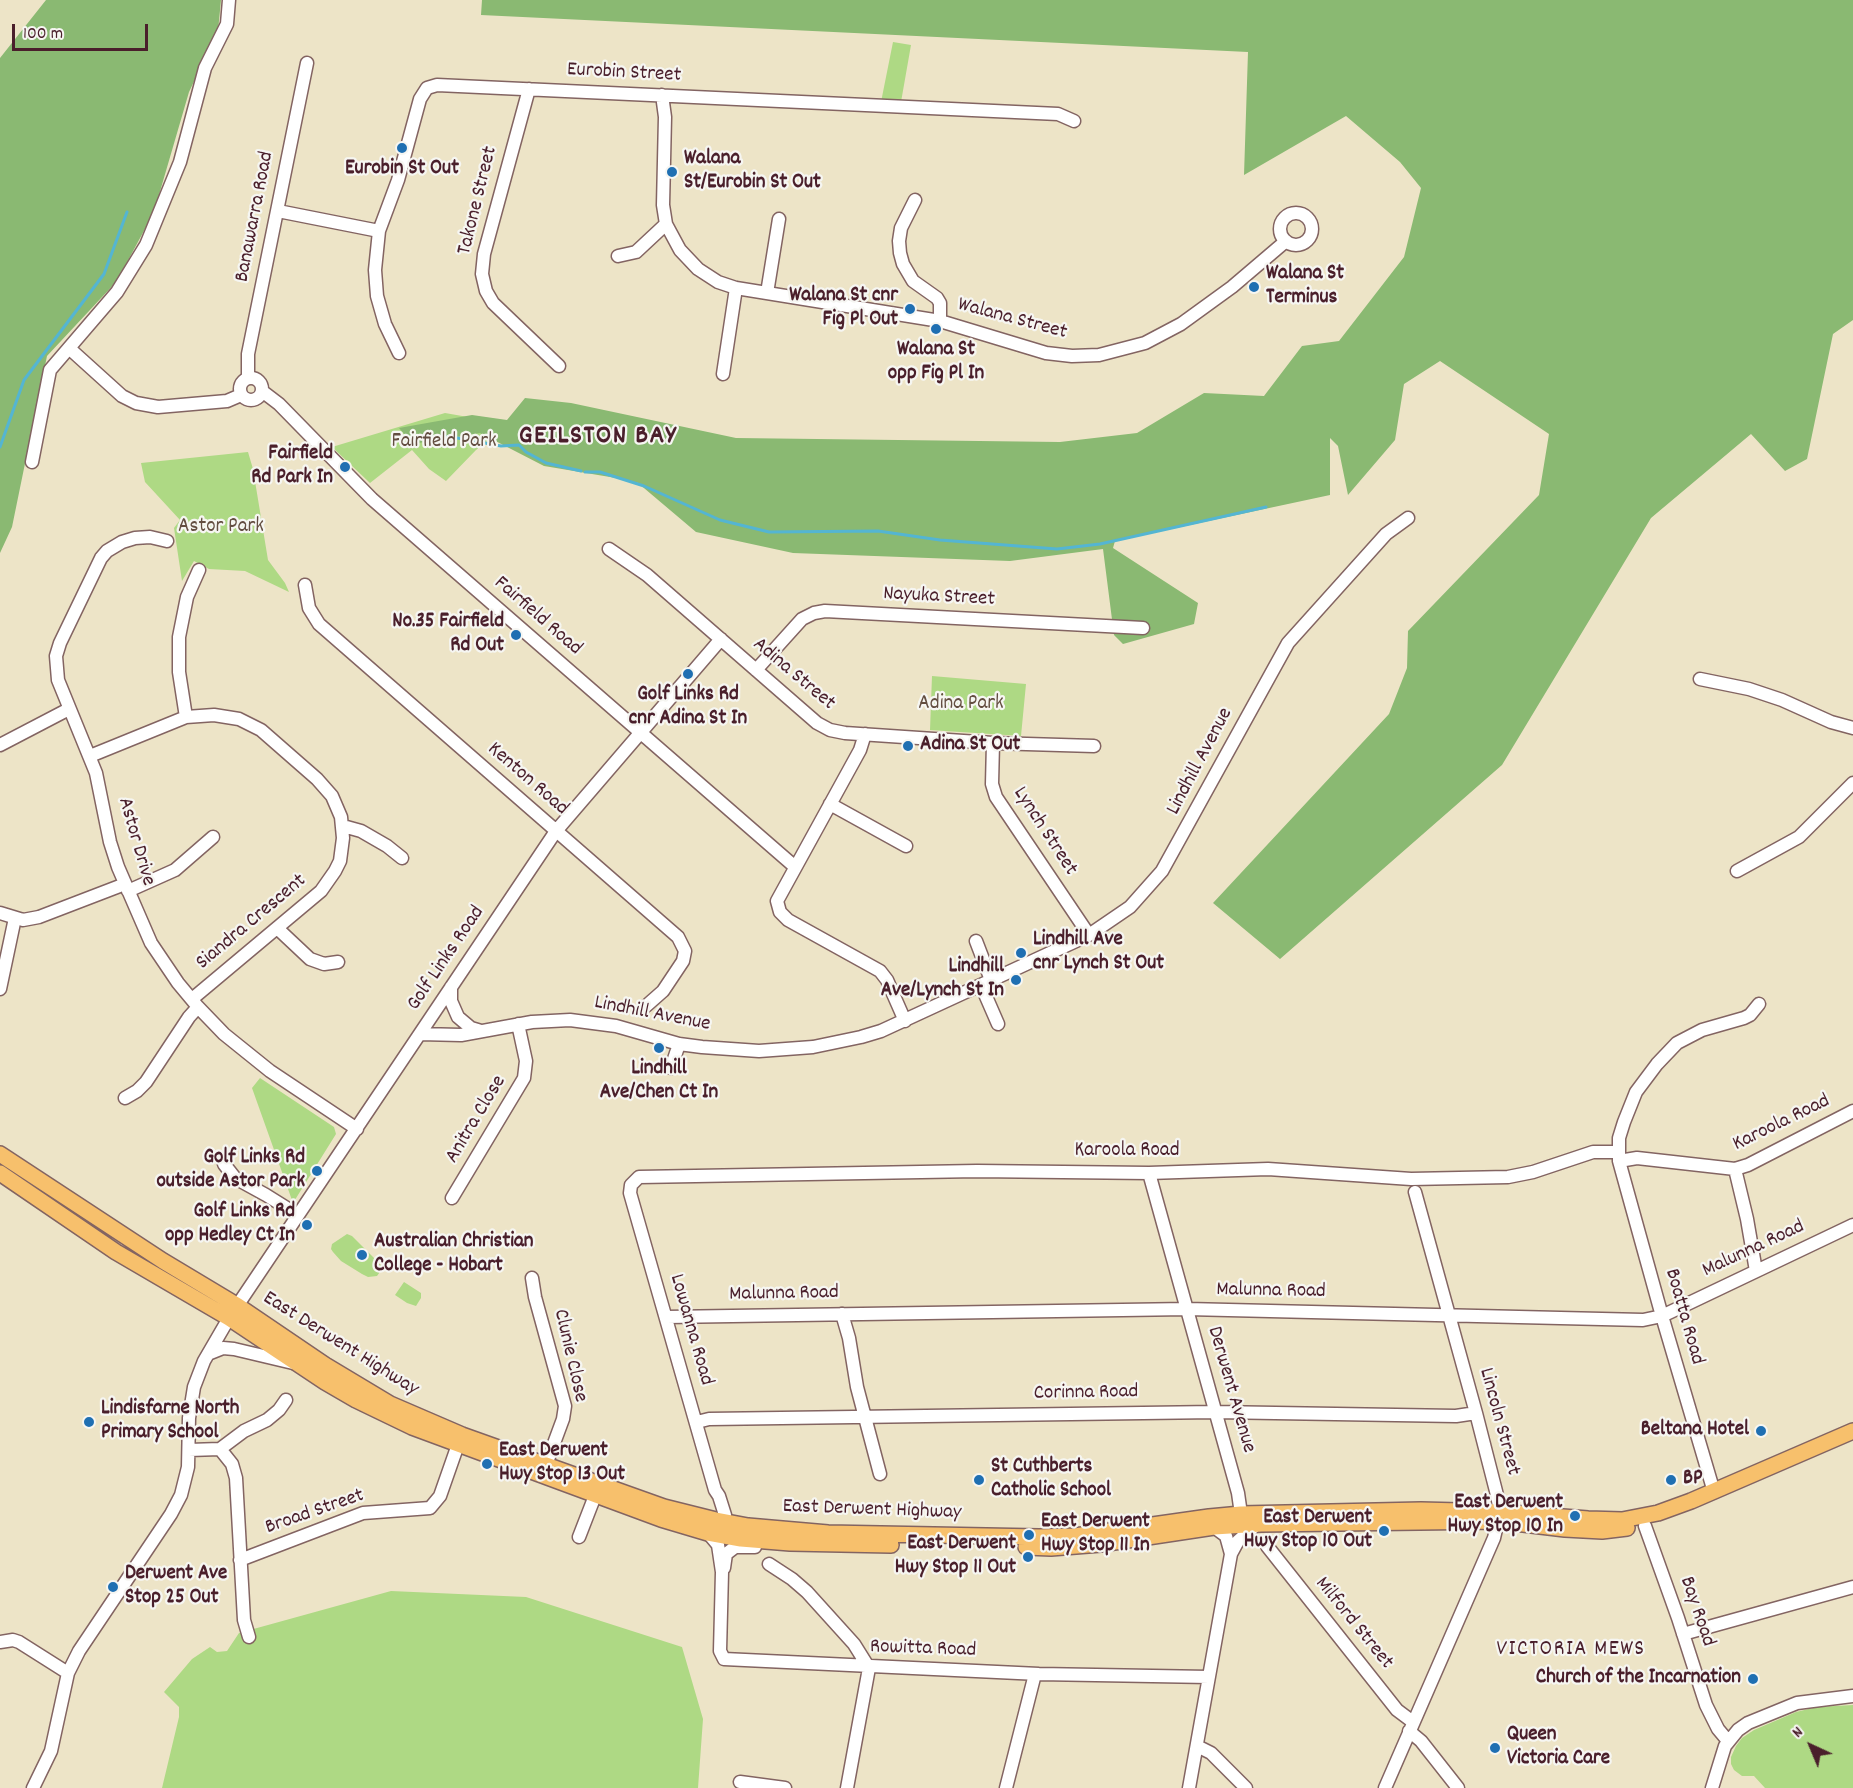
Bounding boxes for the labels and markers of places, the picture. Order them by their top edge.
marker: Eurobin St Out [395,141,409,155]
place label: Walana St/Eurobin St Out [684,147,821,197]
place label: Eurobin St Out [345,157,459,183]
marker: Walana St/Eurobin St Out [665,165,679,179]
place label: Walana St Terminus [1266,262,1344,312]
marker: Walana St Terminus [1247,280,1261,294]
place label: Walana St cnr Fig Pl Out [789,284,898,334]
marker: Walana St cnr Fig Pl Out [903,302,917,316]
marker: Walana St opp Fig Pl In [929,322,943,336]
place label: Walana St opp Fig Pl In [888,338,984,388]
place label: Fairfield Rd Park In [251,442,333,492]
marker: Fairfield Rd Park In [338,460,352,474]
place label: No.35 Fairfield Rd Out [392,610,504,660]
marker: No.35 Fairfield Rd Out [509,628,523,642]
marker: Golf Links Rd cnr Adina St In [681,667,695,681]
place label: Golf Links Rd cnr Adina St In [629,683,747,733]
place label: Adina St Out [920,733,1020,759]
marker: Adina St Out [901,739,915,753]
place label: Lindhill Ave cnr Lynch St Out [1033,928,1164,978]
marker: Lindhill Ave cnr Lynch St Out [1014,946,1028,960]
place label: Lindhill Ave/Lynch St In [881,955,1004,1005]
marker: Lindhill Ave/Lynch St In [1009,973,1023,987]
marker: Lindhill Ave/Chen Ct In [652,1041,666,1055]
place label: Lindhill Ave/Chen Ct In [600,1057,718,1107]
place label: Golf Links Rd outside Astor Park [156,1146,305,1196]
marker: Golf Links Rd outside Astor Park [310,1164,324,1178]
place label: Golf Links Rd opp Hedley Ct In [165,1200,295,1250]
marker: Golf Links Rd opp Hedley Ct In [300,1218,314,1232]
place label: Australian Christian College - Hobart [374,1230,534,1280]
marker: Australian Christian College - Hobart [355,1248,369,1262]
place label: Lindisfarne North Primary School [101,1397,239,1447]
marker: Lindisfarne North Primary School [82,1415,96,1429]
place label: Beltana Hotel [1641,1418,1749,1444]
marker: Beltana Hotel [1754,1424,1768,1438]
place label: East Derwent Hwy Stop 13 Out [499,1439,625,1489]
place label: St Cuthberts Catholic School [991,1455,1111,1505]
marker: East Derwent Hwy Stop 13 Out [480,1457,494,1471]
place label: BP [1683,1467,1702,1493]
marker: St Cuthberts Catholic School [972,1473,986,1487]
marker: BP [1664,1473,1678,1487]
place label: East Derwent Hwy Stop 10 In [1448,1491,1563,1541]
place label: East Derwent Hwy Stop 10 Out [1244,1506,1372,1556]
marker: East Derwent Hwy Stop 10 In [1568,1509,1582,1523]
place label: East Derwent Hwy Stop 11 In [1041,1510,1150,1560]
marker: East Derwent Hwy Stop 10 Out [1377,1524,1391,1538]
marker: East Derwent Hwy Stop 11 In [1022,1528,1036,1542]
place label: East Derwent Hwy Stop 11 Out [895,1532,1016,1582]
marker: East Derwent Hwy Stop 11 Out [1021,1550,1035,1564]
place label: Derwent Ave Stop 25 Out [125,1562,227,1612]
marker: Derwent Ave Stop 25 Out [106,1580,120,1594]
place label: Church of the Incarnation [1536,1666,1741,1692]
marker: Church of the Incarnation [1746,1672,1760,1686]
place label: Queen Victoria Care [1507,1723,1610,1773]
marker: Queen Victoria Care [1488,1741,1502,1755]

